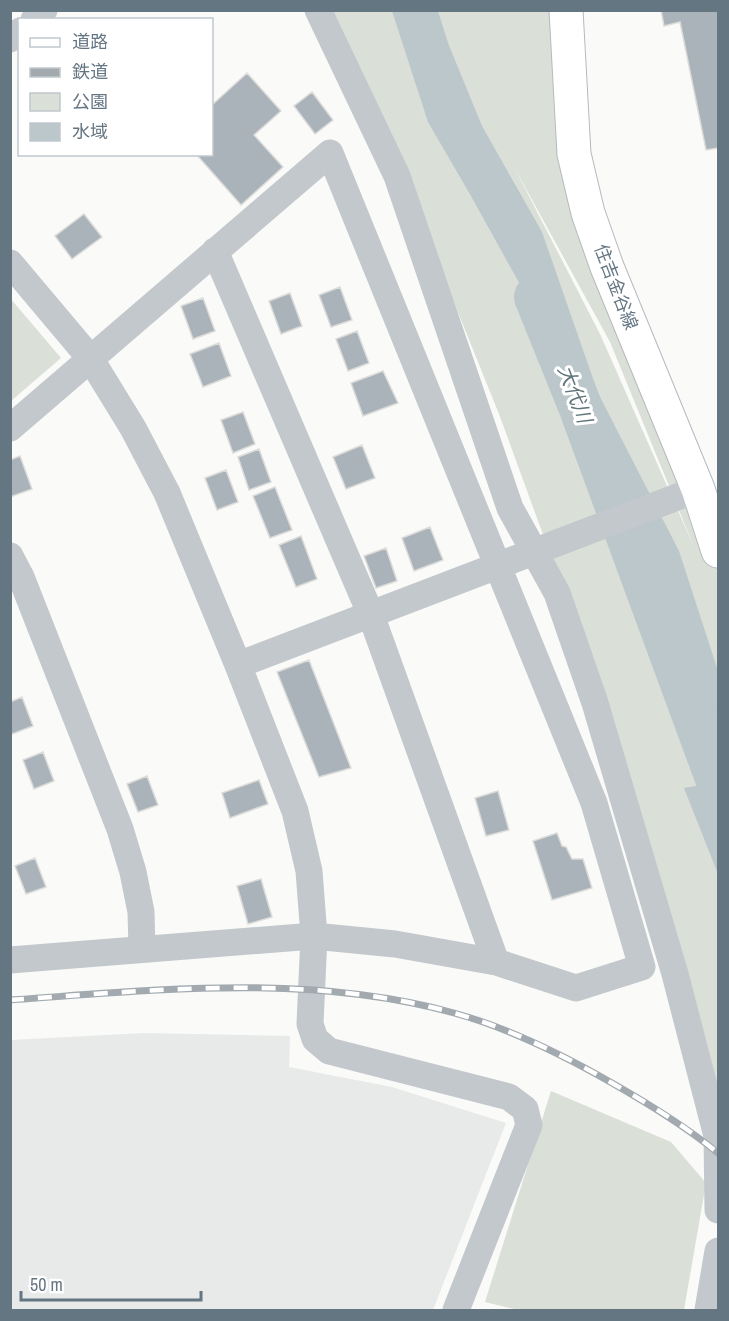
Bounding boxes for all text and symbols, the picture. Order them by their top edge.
legend [18,18,213,156]
text: 道路 [72,29,108,54]
text: 鉄道 [72,59,108,84]
text: 公園 [72,89,108,114]
text: 水域 [72,119,108,144]
street label: 住吉金谷線 [589,240,644,333]
water label: 大代川 [552,361,600,429]
scale bar [21,1264,201,1302]
text: 50 m [30,1272,63,1297]

